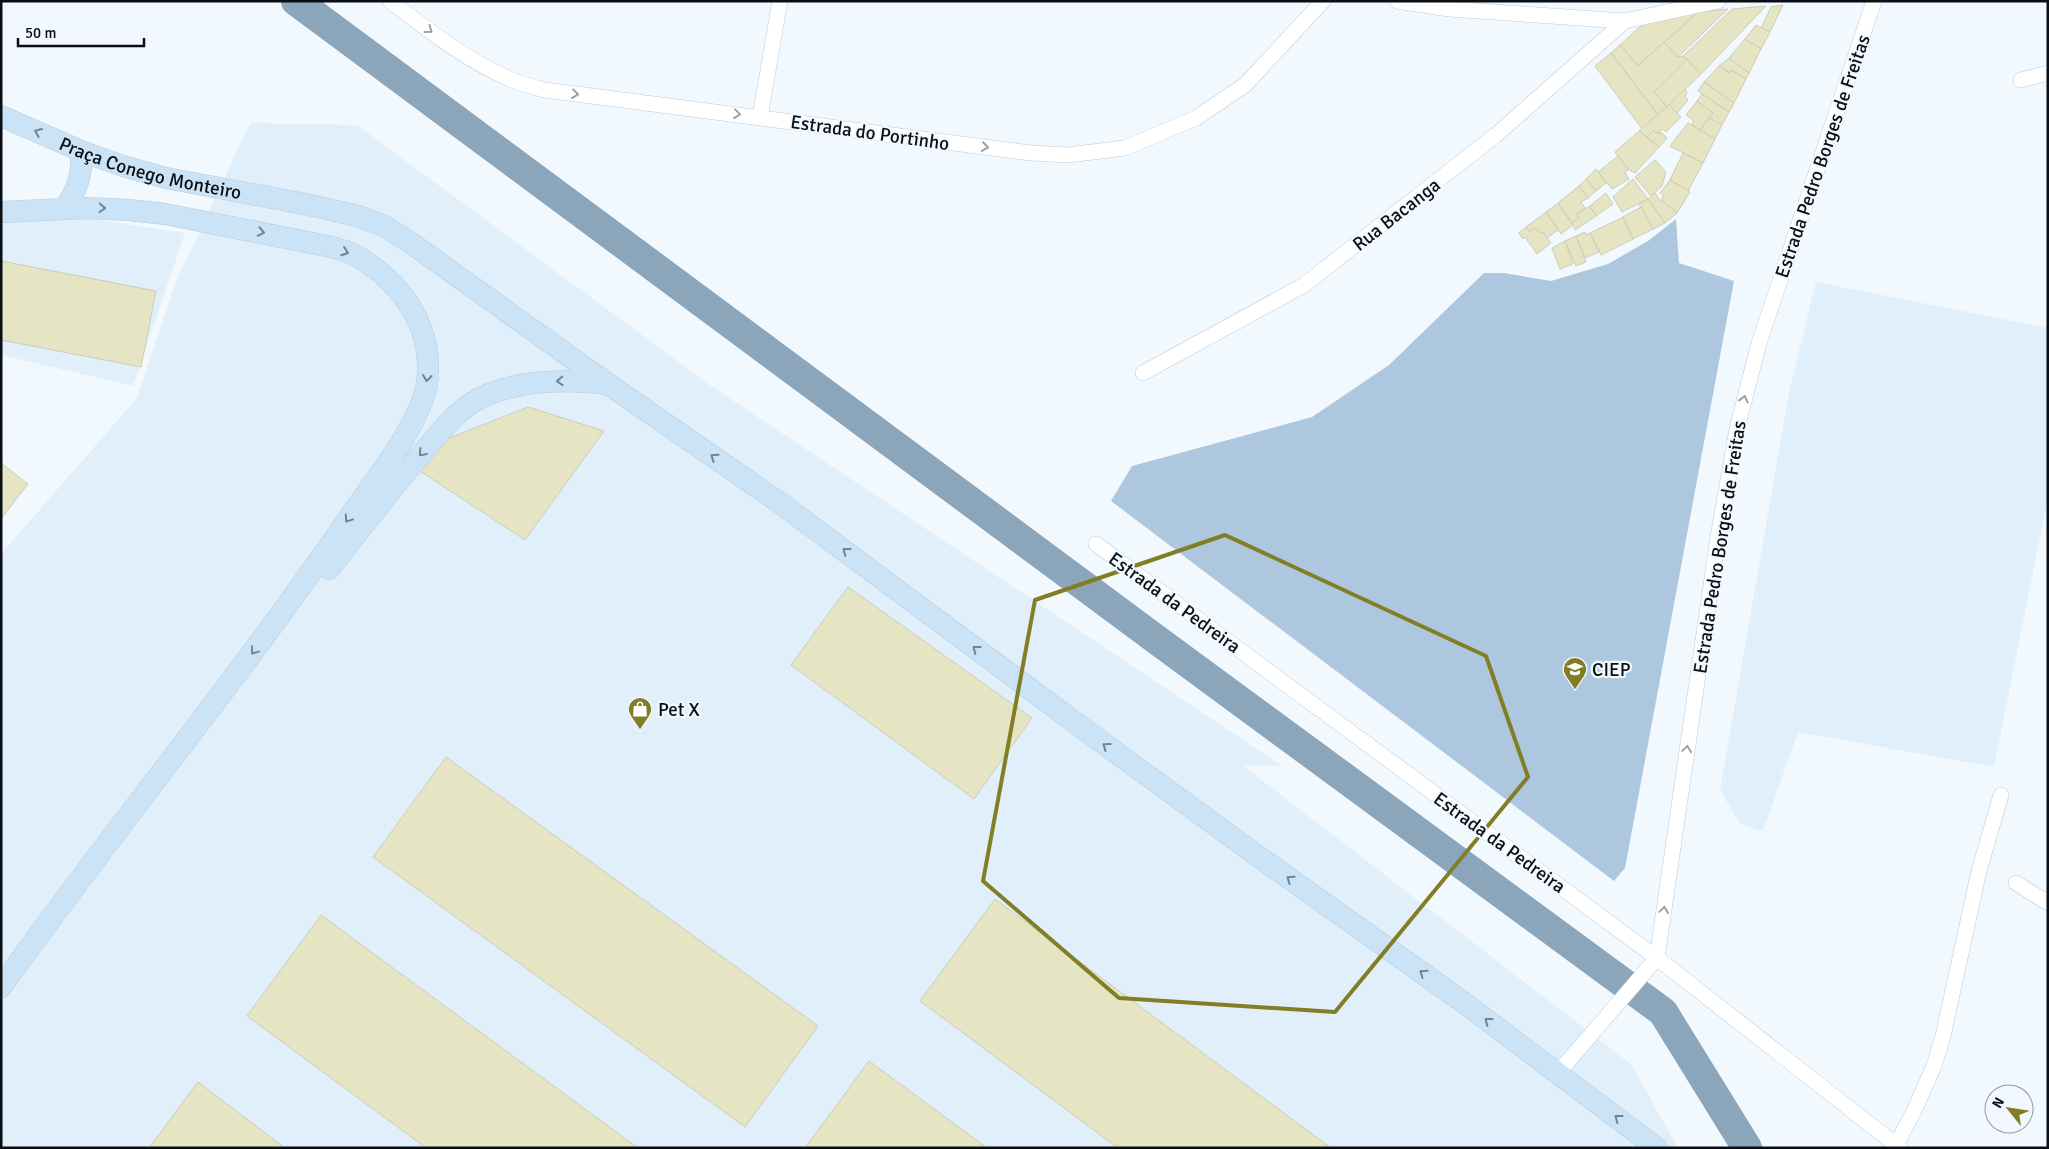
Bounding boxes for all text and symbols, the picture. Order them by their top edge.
scale bar [18,15,144,47]
text: 50 m [25,24,56,42]
one-way arrow [423,24,433,33]
street label: Estrada Pedro Borges de Freitas [1770,31,1876,281]
one-way arrow [572,88,580,99]
one-way arrow [733,108,741,119]
street label: Estrada do Portinho [789,110,951,156]
one-way arrow [34,127,43,138]
street label: Praça Conego Monteiro [55,132,243,205]
one-way arrow [981,141,989,152]
street label: Rua Bacanga [1348,173,1445,257]
one-way arrow [99,203,107,214]
one-way arrow [257,226,266,237]
one-way arrow [340,246,348,256]
one-way arrow [422,375,433,383]
one-way arrow [555,376,563,386]
one-way arrow [1738,394,1749,403]
street label: Estrada Pedro Borges de Freitas [1688,419,1752,675]
one-way arrow [418,447,427,456]
one-way arrow [710,454,719,463]
one-way arrow [345,513,354,522]
street label: Estrada da Pedreira [1104,547,1245,659]
one-way arrow [843,549,852,557]
one-way arrow [251,645,259,654]
one-way arrow [973,646,982,654]
school or university icon: CIEP [1562,656,1588,690]
place label: CIEP [1592,658,1631,682]
shop icon: Pet X [627,696,653,730]
place label: Pet X [658,698,700,722]
one-way arrow [1103,743,1112,751]
one-way arrow [1681,744,1692,752]
street label: Estrada da Pedreira [1429,787,1570,899]
one-way arrow [1287,876,1296,886]
one-way arrow [1658,905,1669,913]
one-way arrow [1419,970,1429,979]
one-way arrow [1485,1018,1494,1026]
north arrow [1984,1084,2034,1134]
text: N [1988,1094,2008,1111]
one-way arrow [1615,1116,1624,1124]

